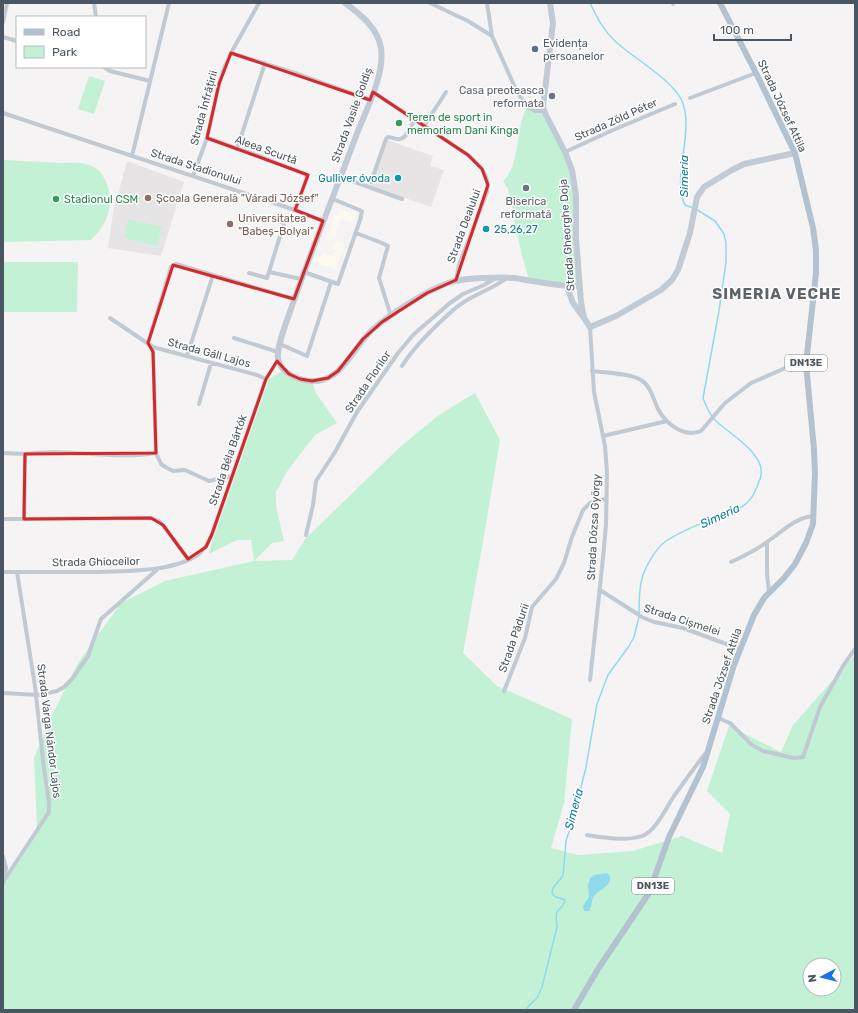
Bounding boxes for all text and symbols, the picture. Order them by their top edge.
legend [16,16,146,68]
scale bar [714,16,791,42]
text: 100 m [720,23,754,37]
text: Road [52,25,80,39]
place label: Evidența persoanelor [543,37,605,63]
marker: Evidența persoanelor [530,44,540,54]
text: Park [52,45,78,59]
street label: Strada József Attila [755,58,809,154]
street label: Strada Vasile Goldiș [329,65,375,164]
street label: Strada Înfrățirii [188,69,220,147]
place label: Casa preoteasca reformata [459,84,544,110]
marker: Casa preoteasca reformata [547,91,557,101]
street label: Strada Zöld Péter [573,96,660,144]
place label: Teren de sport in memoriam Dani Kinga [407,111,519,137]
marker: Teren de sport in memoriam Dani Kinga [394,118,404,128]
street label: Aleea Scurtă [233,133,299,167]
street label: Strada Stadionului [149,146,243,188]
water label: Simeria [677,155,691,197]
place label: Gulliver óvoda [318,172,390,185]
marker: Gulliver óvoda [393,173,403,183]
street label: Strada Gheorghe Doja [557,179,577,291]
marker: Biserica reformată [521,183,531,193]
street label: Strada Dealului [445,187,483,265]
place label: Școala Generală "Váradi József" [156,192,319,205]
place label: Stadionul CSM [64,193,138,206]
marker: Școala Generală "Váradi József" [143,193,153,203]
marker: Stadionul CSM [51,194,61,204]
place label: Biserica reformată [501,195,551,221]
place label: Universitatea "Babeș-Bolyai" [238,212,314,238]
marker: Universitatea "Babeș-Bolyai" [225,219,235,229]
place label: 25,26,27 [494,223,538,236]
marker: 25,26,27 [481,224,491,234]
district label: SIMERIA VECHE [712,285,842,303]
street label: Strada Gáll Lajos [166,336,252,370]
street label: Strada Florilor [342,348,394,415]
road number: DN13E [785,355,827,371]
street label: Strada Béla Bártók [206,412,250,507]
street label: Strada Dózsa György [585,473,603,581]
water label: Simeria [698,501,742,531]
street label: Strada Ghioceilor [52,555,141,569]
street label: Strada Pădurii [496,602,532,674]
street label: Strada Cișmelei [642,602,722,638]
street label: Strada József Attila [699,626,745,726]
street label: Strada Varga Nándor Lajos [34,663,64,799]
water label: Simeria [562,787,586,831]
road number: DN13E [632,878,674,894]
north arrow [802,957,842,997]
text: N [806,973,820,983]

